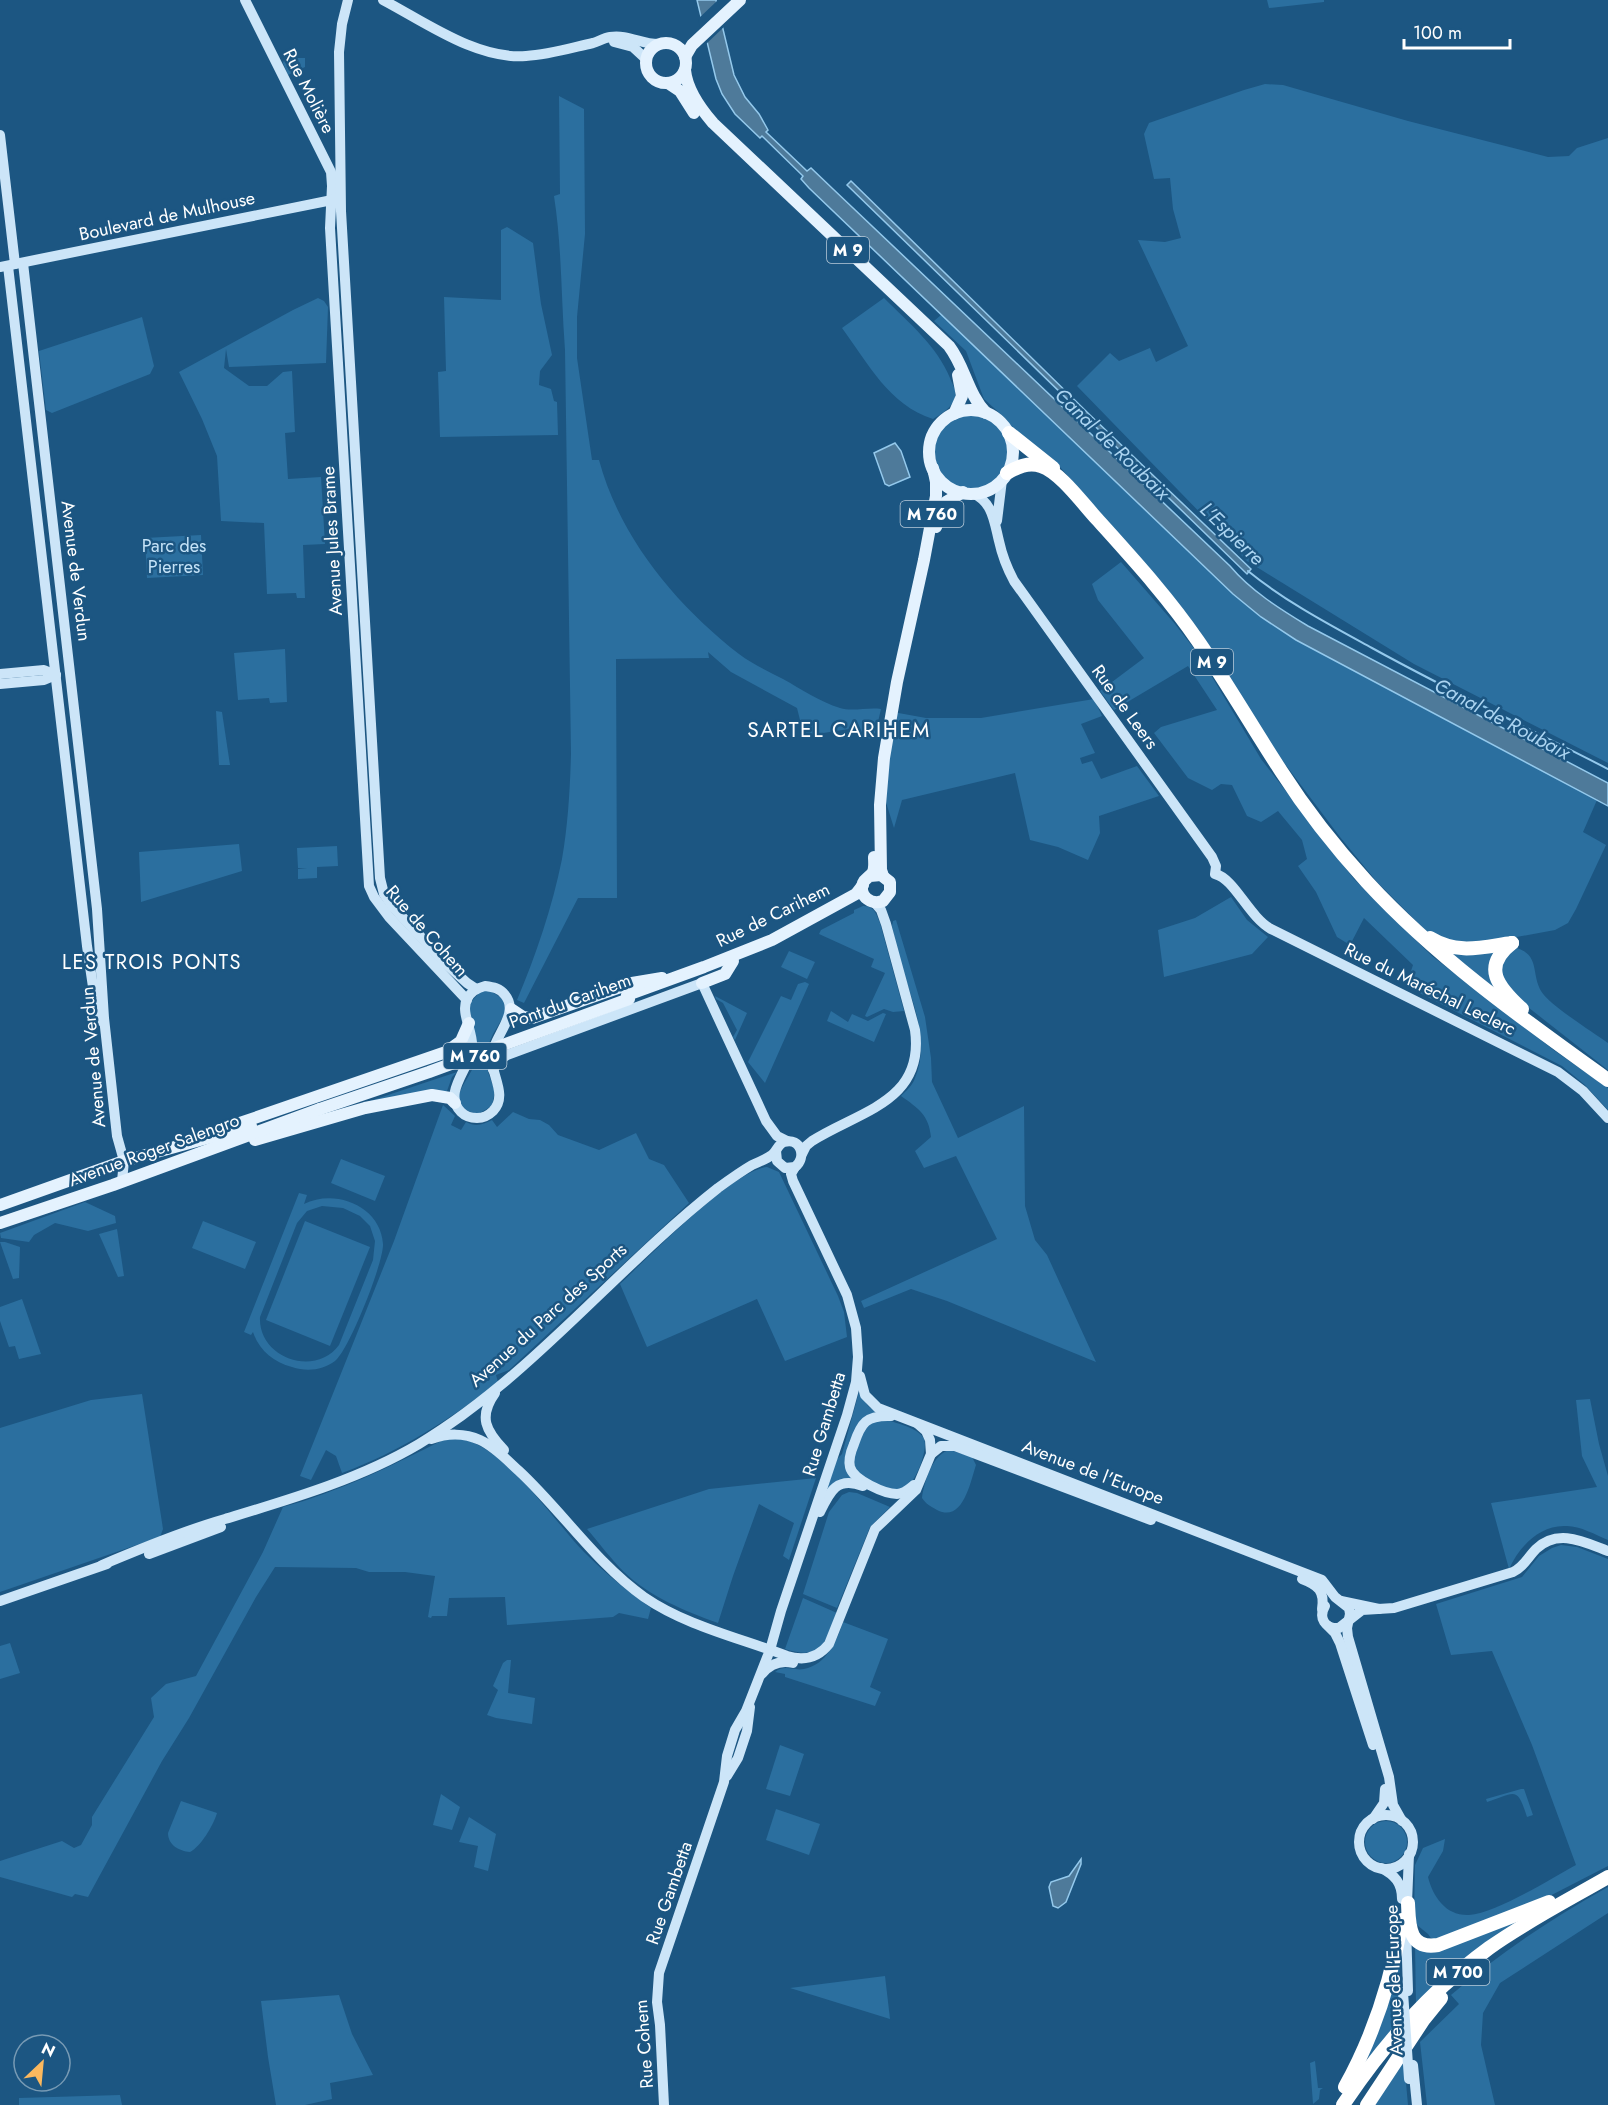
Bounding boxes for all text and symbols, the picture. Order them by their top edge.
scale bar [1404,12,1510,50]
text: 100 m [1413,20,1462,46]
street label: Rue Molière [277,44,341,138]
street label: Boulevard de Mulhouse [77,185,257,247]
road number: M 9 [827,237,869,263]
water label: Canal de Roubaix [1048,381,1177,508]
street label: Avenue Jules Brame [315,466,349,616]
water label: L'Espierre [1193,496,1271,572]
street label: Avenue de Verdun [54,499,98,643]
road number: M 760 [900,501,964,527]
park label: Parc des Pierres [142,533,206,580]
road number: M 9 [1191,649,1233,675]
street label: Rue de Leers [1085,659,1165,755]
water label: Canal de Roubaix [1429,671,1577,768]
district label: SARTEL CARIHEM [747,715,931,745]
street label: Rue de Carihem [712,876,834,954]
street label: Rue de Cohem [380,879,474,983]
street label: Rue du Maréchal Leclerc [1340,936,1520,1042]
district label: LES TROIS PONTS [62,948,242,977]
street label: Pont du Carihem [505,967,635,1035]
street label: Avenue de Verdun [74,985,112,1129]
road number: M 760 [444,1043,506,1069]
street label: Avenue Roger Salengro [65,1107,243,1193]
street label: Avenue du Parc des Sports [463,1237,633,1393]
street label: Rue Gambetta [796,1369,852,1479]
street label: Avenue de l'Europe [1018,1433,1168,1511]
street label: Rue Gambetta [639,1838,699,1948]
street label: Avenue de l'Europe [1378,1904,1410,2056]
road number: M 700 [1426,1959,1490,1985]
street label: Rue Cohem [628,1999,660,2089]
north arrow [12,2033,72,2093]
text: N [38,2037,59,2063]

